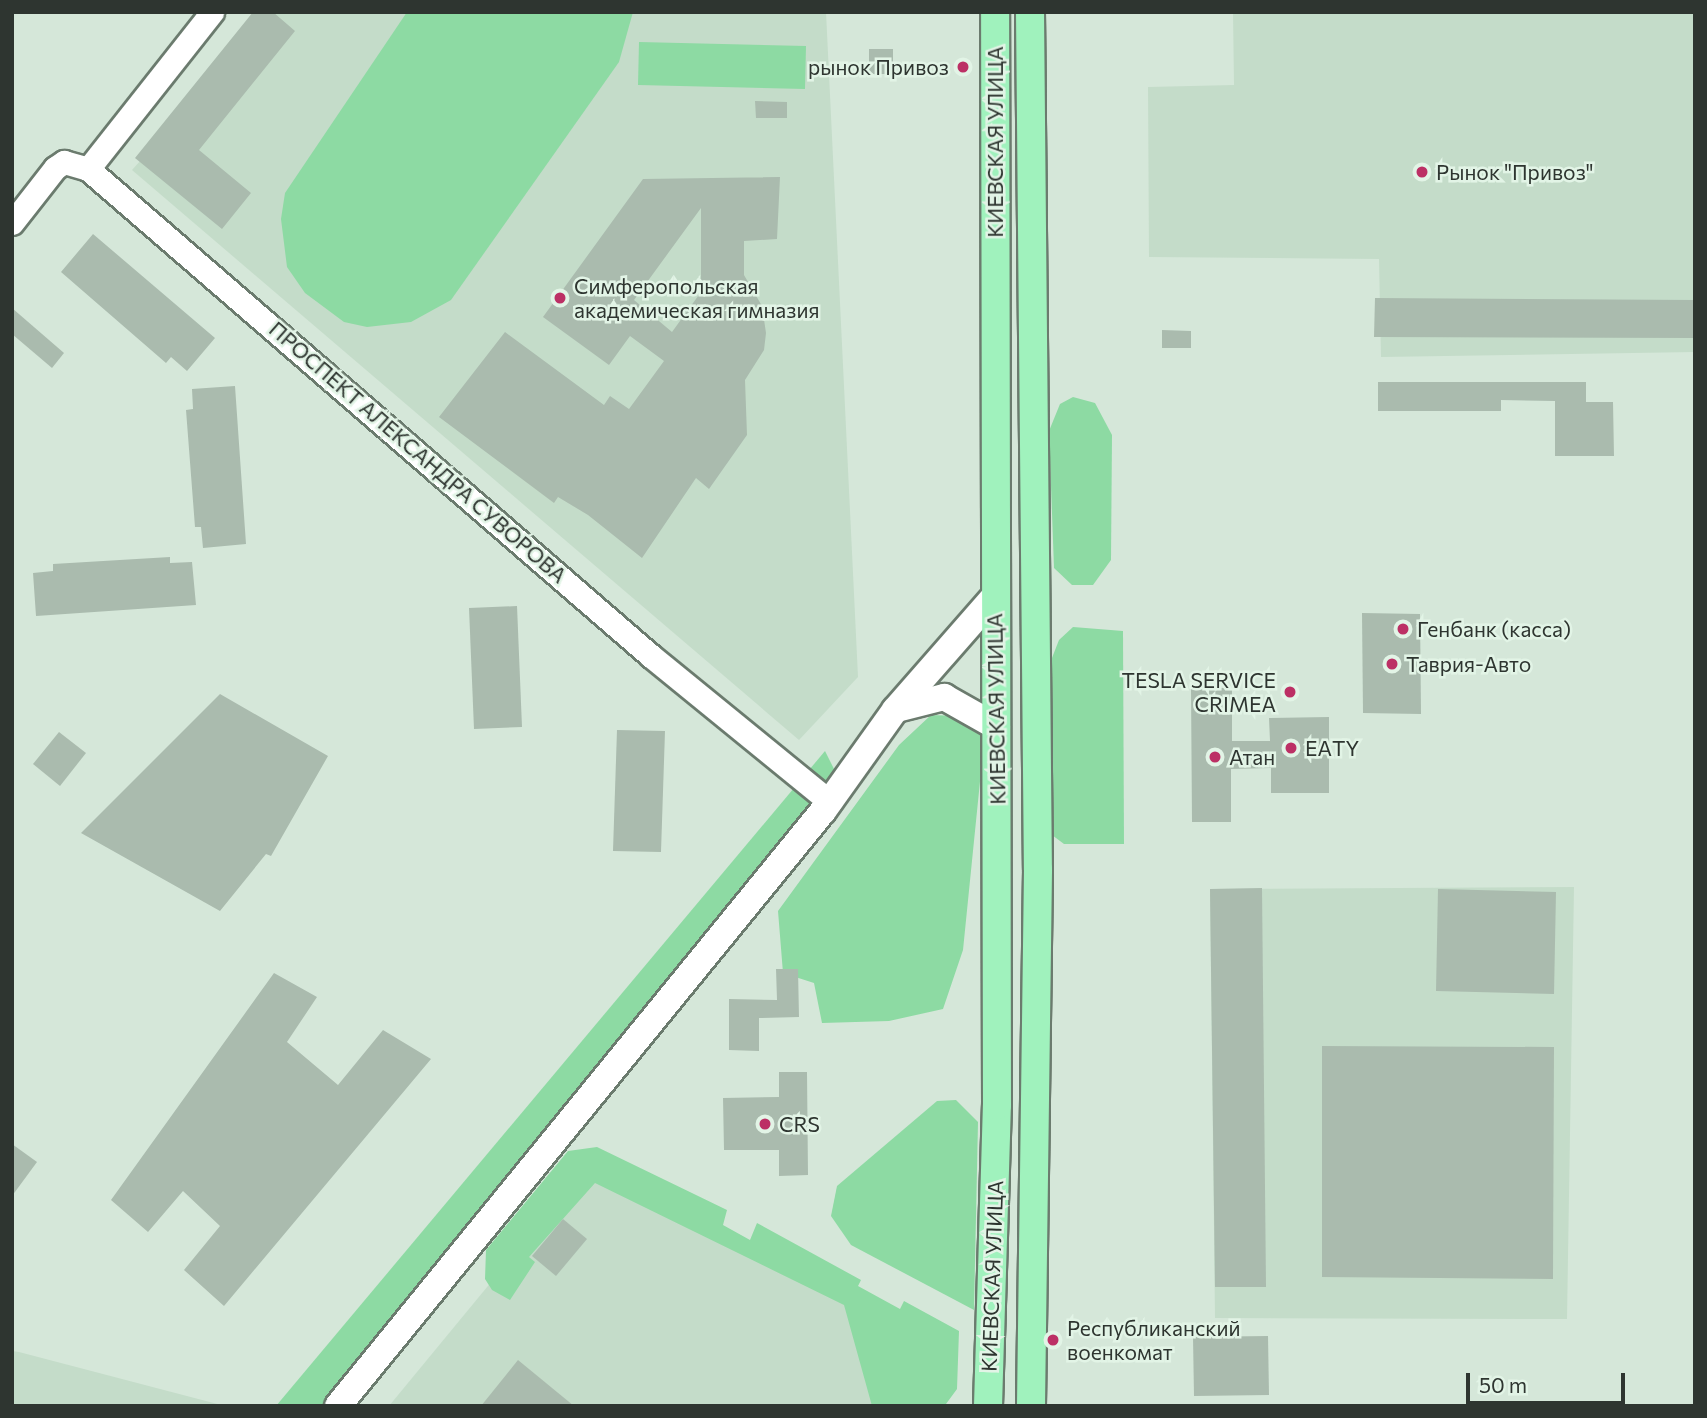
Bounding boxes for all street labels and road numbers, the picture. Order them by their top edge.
street label: КИЕВСКАЯ УЛИЦА [982,46,1008,238]
street label: ПРОСПЕКТ АЛЕКСАНДРА СУВОРОВА [264,316,572,588]
street label: КИЕВСКАЯ УЛИЦА [982,613,1010,805]
street label: КИЕВСКАЯ УЛИЦА [976,1180,1008,1372]

